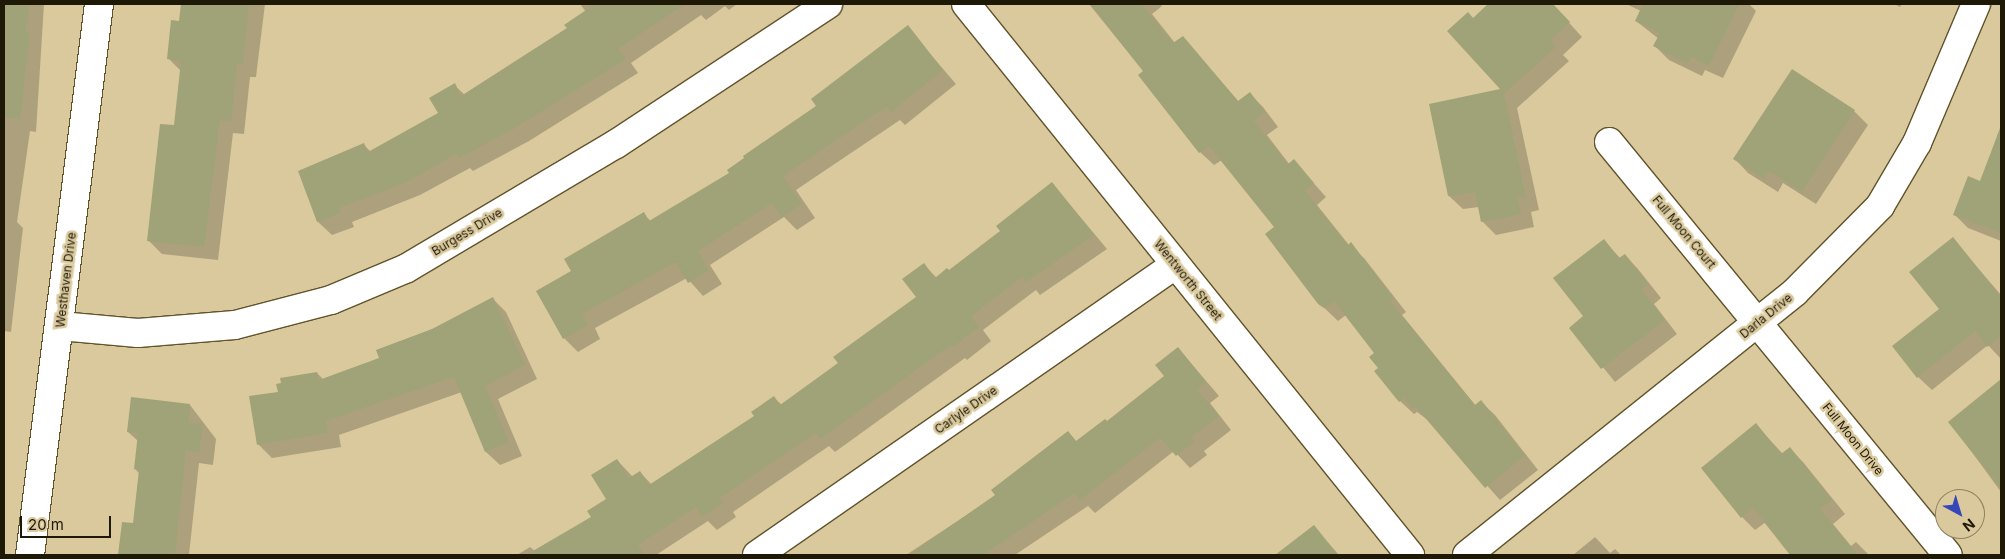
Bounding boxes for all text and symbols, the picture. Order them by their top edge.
street label: Full Moon Court [1649,193,1719,271]
street label: Burgess Drive [429,205,505,259]
street label: Westhaven Drive [53,232,79,328]
street label: Wentworth Street [1151,237,1225,323]
street label: Darla Drive [1737,291,1795,341]
street label: Carlyle Drive [932,383,1000,437]
street label: Full Moon Drive [1820,400,1886,478]
north arrow [1935,489,1985,539]
scale bar [22,506,114,538]
text: 20 m [28,515,64,534]
text: N [1960,515,1979,535]

